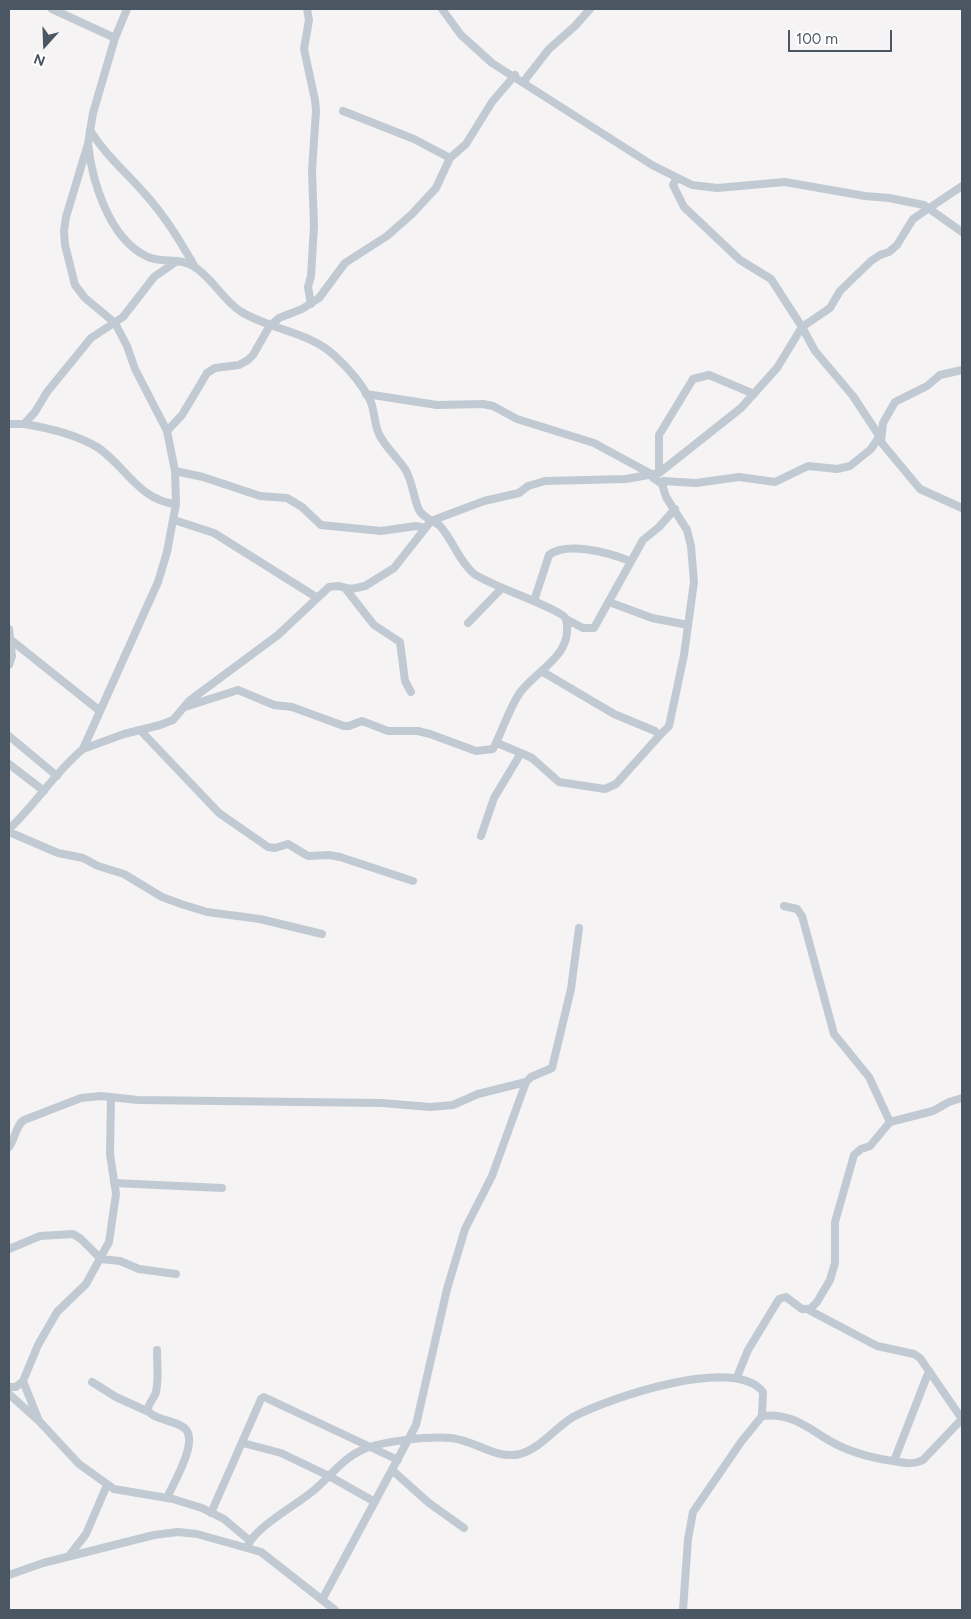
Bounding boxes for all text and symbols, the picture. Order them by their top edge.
north arrow [20,20,70,70]
scale bar [791,20,895,52]
text: 100 m [796,30,838,48]
text: N [32,50,48,69]

